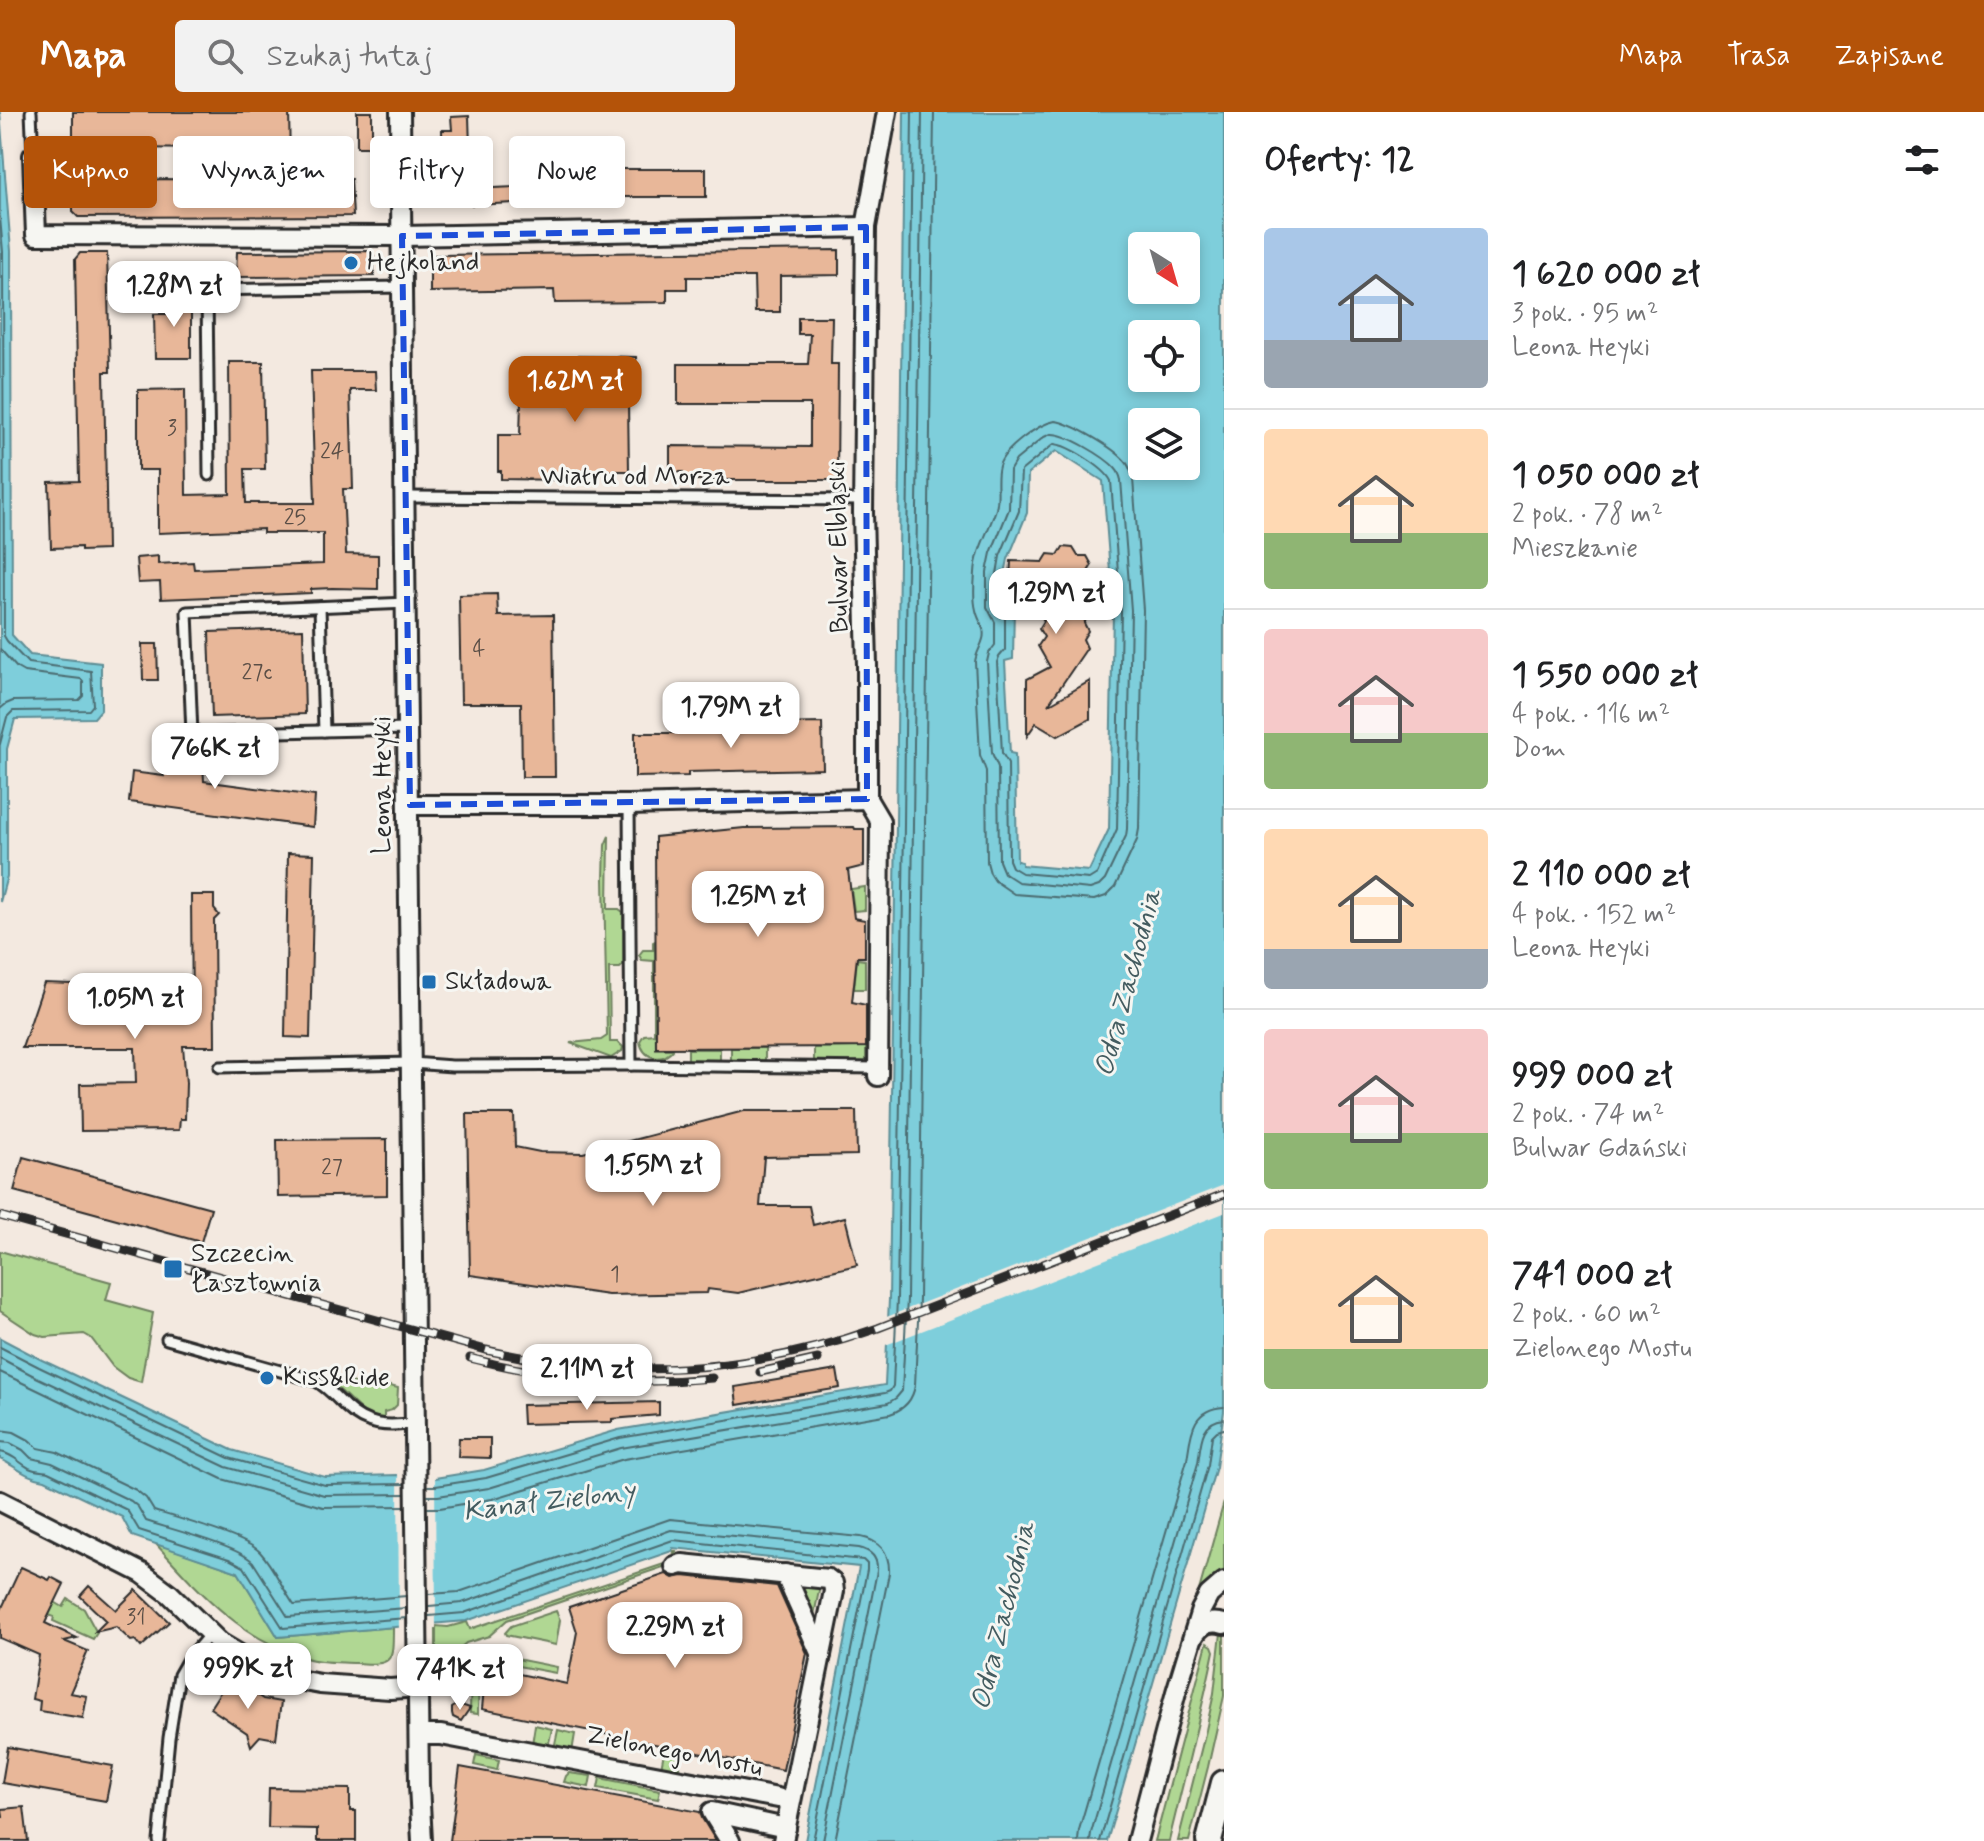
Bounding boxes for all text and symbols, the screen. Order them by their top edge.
search box [175,20,735,92]
text: Mapa [40,32,127,81]
icon: search [203,34,247,78]
text: Szukaj tutaj [267,37,433,76]
text: Mapa [1619,38,1683,75]
text: Trasa [1727,38,1790,75]
text: Zapisane [1834,38,1944,75]
chip: Kupno [24,136,157,208]
chip: Wynajem [173,136,354,208]
chip: Filtry [370,136,493,208]
chip: Nowe [509,136,625,208]
text: Oferty: 12 [1264,138,1415,183]
icon: filters [1900,138,1944,182]
north arrow [1128,232,1200,304]
map controls [1128,232,1200,480]
place label: Hejkoland [367,246,479,280]
text: 1 620 000 zł [1512,252,1700,297]
marker: Hejkoland [342,254,360,272]
icon: home [1328,260,1424,356]
pin: 1.28M zł [91,261,257,329]
text: 1.28M zł [126,270,222,304]
text: 3 pok. · 95 m² [1512,297,1658,331]
button: locate [1128,320,1200,392]
text: Leona Heyki [1512,331,1650,365]
pin: 1.62M zł [492,356,658,424]
text: 1.62M zł [527,365,623,399]
button: layers [1128,408,1200,480]
house number: 3 [167,415,177,443]
house number: 24 [320,438,344,466]
text: 1 050 000 zł [1512,453,1699,498]
street label: Wiatru od Morza [540,460,730,494]
street label: Bulwar Elbląski [820,461,858,633]
icon: home [1328,461,1424,557]
text: 2 pok. · 78 m² [1512,498,1663,532]
house number: 25 [284,504,306,532]
text: Mieszkanie [1512,532,1638,566]
pin: 1.29M zł [973,568,1139,636]
text: 1.29M zł [1007,577,1105,611]
house number: 4 [473,635,486,663]
text: 1 550 000 zł [1512,653,1698,698]
house number: 27c [242,659,272,687]
icon: home [1328,661,1424,757]
pin: 1.79M zł [648,682,814,750]
text: 1.79M zł [680,691,782,725]
text: 4 pok. · 116 m² [1512,698,1670,732]
street label: Leona Heyki [366,716,400,854]
pin: 766K zł [141,723,289,791]
text: 766K zł [170,732,260,766]
text: Dom [1512,732,1566,766]
text: 2 110 000 zł [1512,853,1690,898]
icon: home [1328,861,1424,957]
pin: 1.25M zł [675,871,841,939]
text: 1.25M zł [710,880,806,914]
water label: Odra Zachodnia [1086,884,1172,1081]
text: 4 pok. · 152 m² [1512,898,1676,932]
text: Leona Heyki [1512,932,1650,966]
place label: Składowa [445,965,552,999]
pin: 1.05M zł [52,973,218,1041]
marker: Składowa [420,973,438,991]
text: 1.05M zł [86,982,184,1016]
text: 999 000 zł [1512,1053,1672,1098]
icon: home [1328,1061,1424,1157]
text: 2 pok. · 74 m² [1512,1098,1664,1132]
text: Bulwar Gdański [1512,1132,1687,1166]
pin: 1.55M zł [570,1140,736,1208]
text: 1.55M zł [603,1149,703,1183]
house number: 27 [321,1154,343,1182]
place label: Szczecin Łasztownia [191,1237,322,1301]
text: 741 000 zł [1512,1253,1672,1298]
marker: Szczecin Łasztownia [162,1258,184,1280]
house number: 1 [610,1261,620,1289]
icon: home [1328,1261,1424,1357]
text: 2 pok. · 60 m² [1512,1298,1661,1332]
text: Zielonego Mostu [1512,1332,1692,1366]
pin: 2.11M zł [504,1344,670,1412]
text: 2.11M zł [540,1353,634,1387]
place label: Kiss&Ride [283,1361,390,1395]
marker: Kiss&Ride [258,1369,276,1387]
water label: Kanał Zielony [461,1473,639,1531]
water label: Odra Zachodnia [963,1517,1045,1714]
pin: 2.29M zł [592,1602,758,1670]
house number: 31 [126,1604,146,1632]
text: 2.29M zł [625,1611,725,1645]
pin: 999K zł [174,1643,322,1711]
pin: 741K zł [386,1644,534,1712]
text: 999K zł [203,1652,293,1686]
text: 741K zł [415,1653,505,1687]
street label: Zielonego Mostu [583,1718,765,1786]

